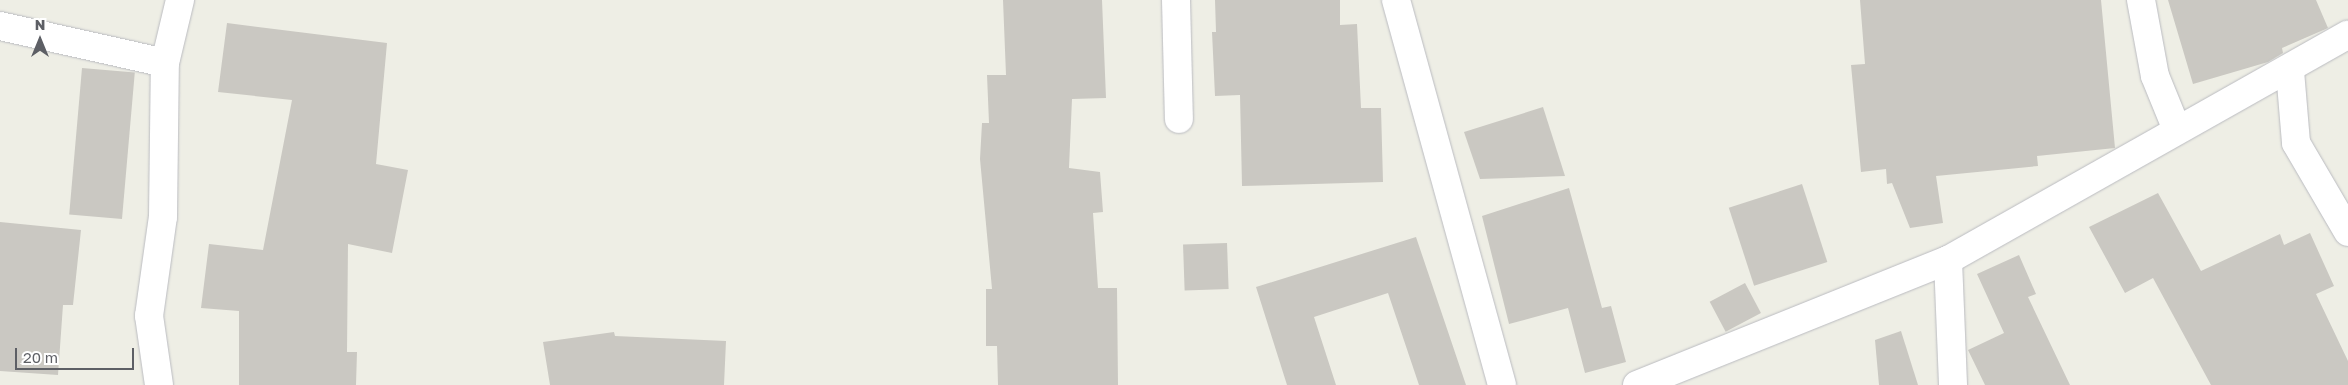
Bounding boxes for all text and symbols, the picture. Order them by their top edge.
north arrow [15,15,65,65]
text: N [35,16,45,33]
scale bar [18,338,136,370]
text: 20 m [23,348,58,366]

